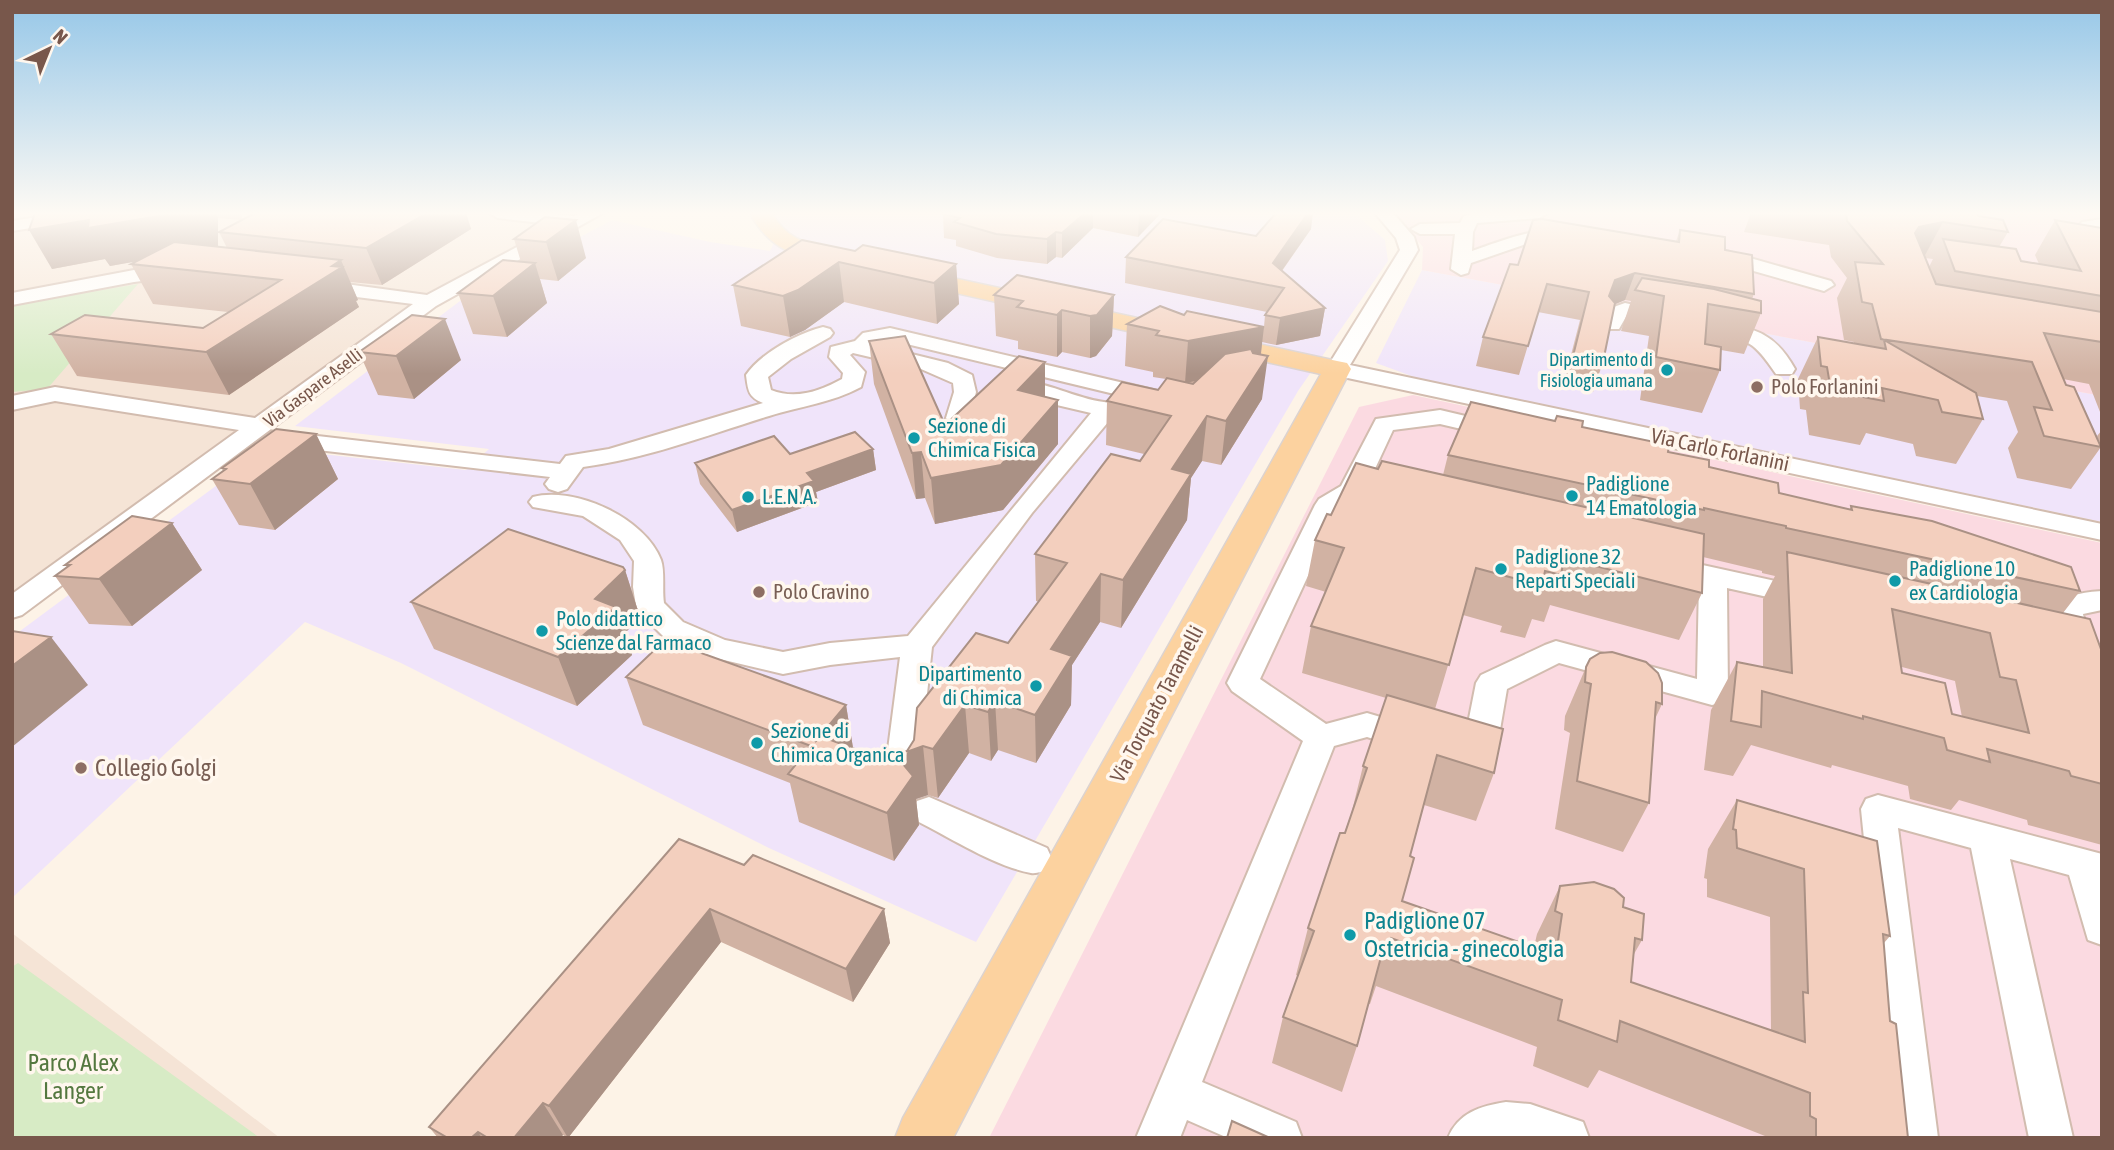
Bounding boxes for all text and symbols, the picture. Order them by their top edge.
north arrow [14,14,84,84]
text: N [49,25,72,48]
street label: Via Gaspare Aselli [259,344,366,431]
place label: Dipartimento di Fisiologia umana [1540,349,1653,391]
marker: Dipartimento di Fisiologia umana [1659,362,1675,378]
place label: Polo Forlanini [1771,374,1879,398]
marker: Polo Forlanini [1749,379,1765,395]
place label: Sezione di Chimica Fisica [928,413,1036,461]
street label: Via Carlo Forlanini [1649,423,1792,475]
marker: Sezione di Chimica Fisica [906,430,922,446]
place label: Padiglione 14 Ematologia [1586,471,1697,519]
place label: L.E.N.A. [762,484,817,508]
marker: Padiglione 14 Ematologia [1564,488,1580,504]
marker: L.E.N.A. [740,489,756,505]
place label: Padiglione 32 Reparti Speciali [1515,544,1635,592]
place label: Padiglione 10 ex Cardiologia [1909,556,2019,604]
marker: Padiglione 32 Reparti Speciali [1493,561,1509,577]
marker: Padiglione 10 ex Cardiologia [1887,573,1903,589]
place label: Polo Cravino [773,579,870,603]
marker: Polo Cravino [751,584,767,600]
place label: Polo didattico Scienze dal Farmaco [556,606,712,654]
street label: Via Torquato Taramelli [1105,621,1208,786]
marker: Polo didattico Scienze dal Farmaco [534,623,550,639]
place label: Dipartimento di Chimica [918,661,1022,709]
marker: Dipartimento di Chimica [1028,678,1044,694]
place label: Sezione di Chimica Organica [771,718,905,766]
marker: Sezione di Chimica Organica [749,735,765,751]
place label: Collegio Golgi [95,754,217,781]
marker: Collegio Golgi [73,760,89,776]
place label: Padiglione 07 Ostetricia - ginecologia [1364,907,1565,962]
marker: Padiglione 07 Ostetricia - ginecologia [1342,927,1358,943]
park label: Parco Alex Langer [27,1049,119,1104]

